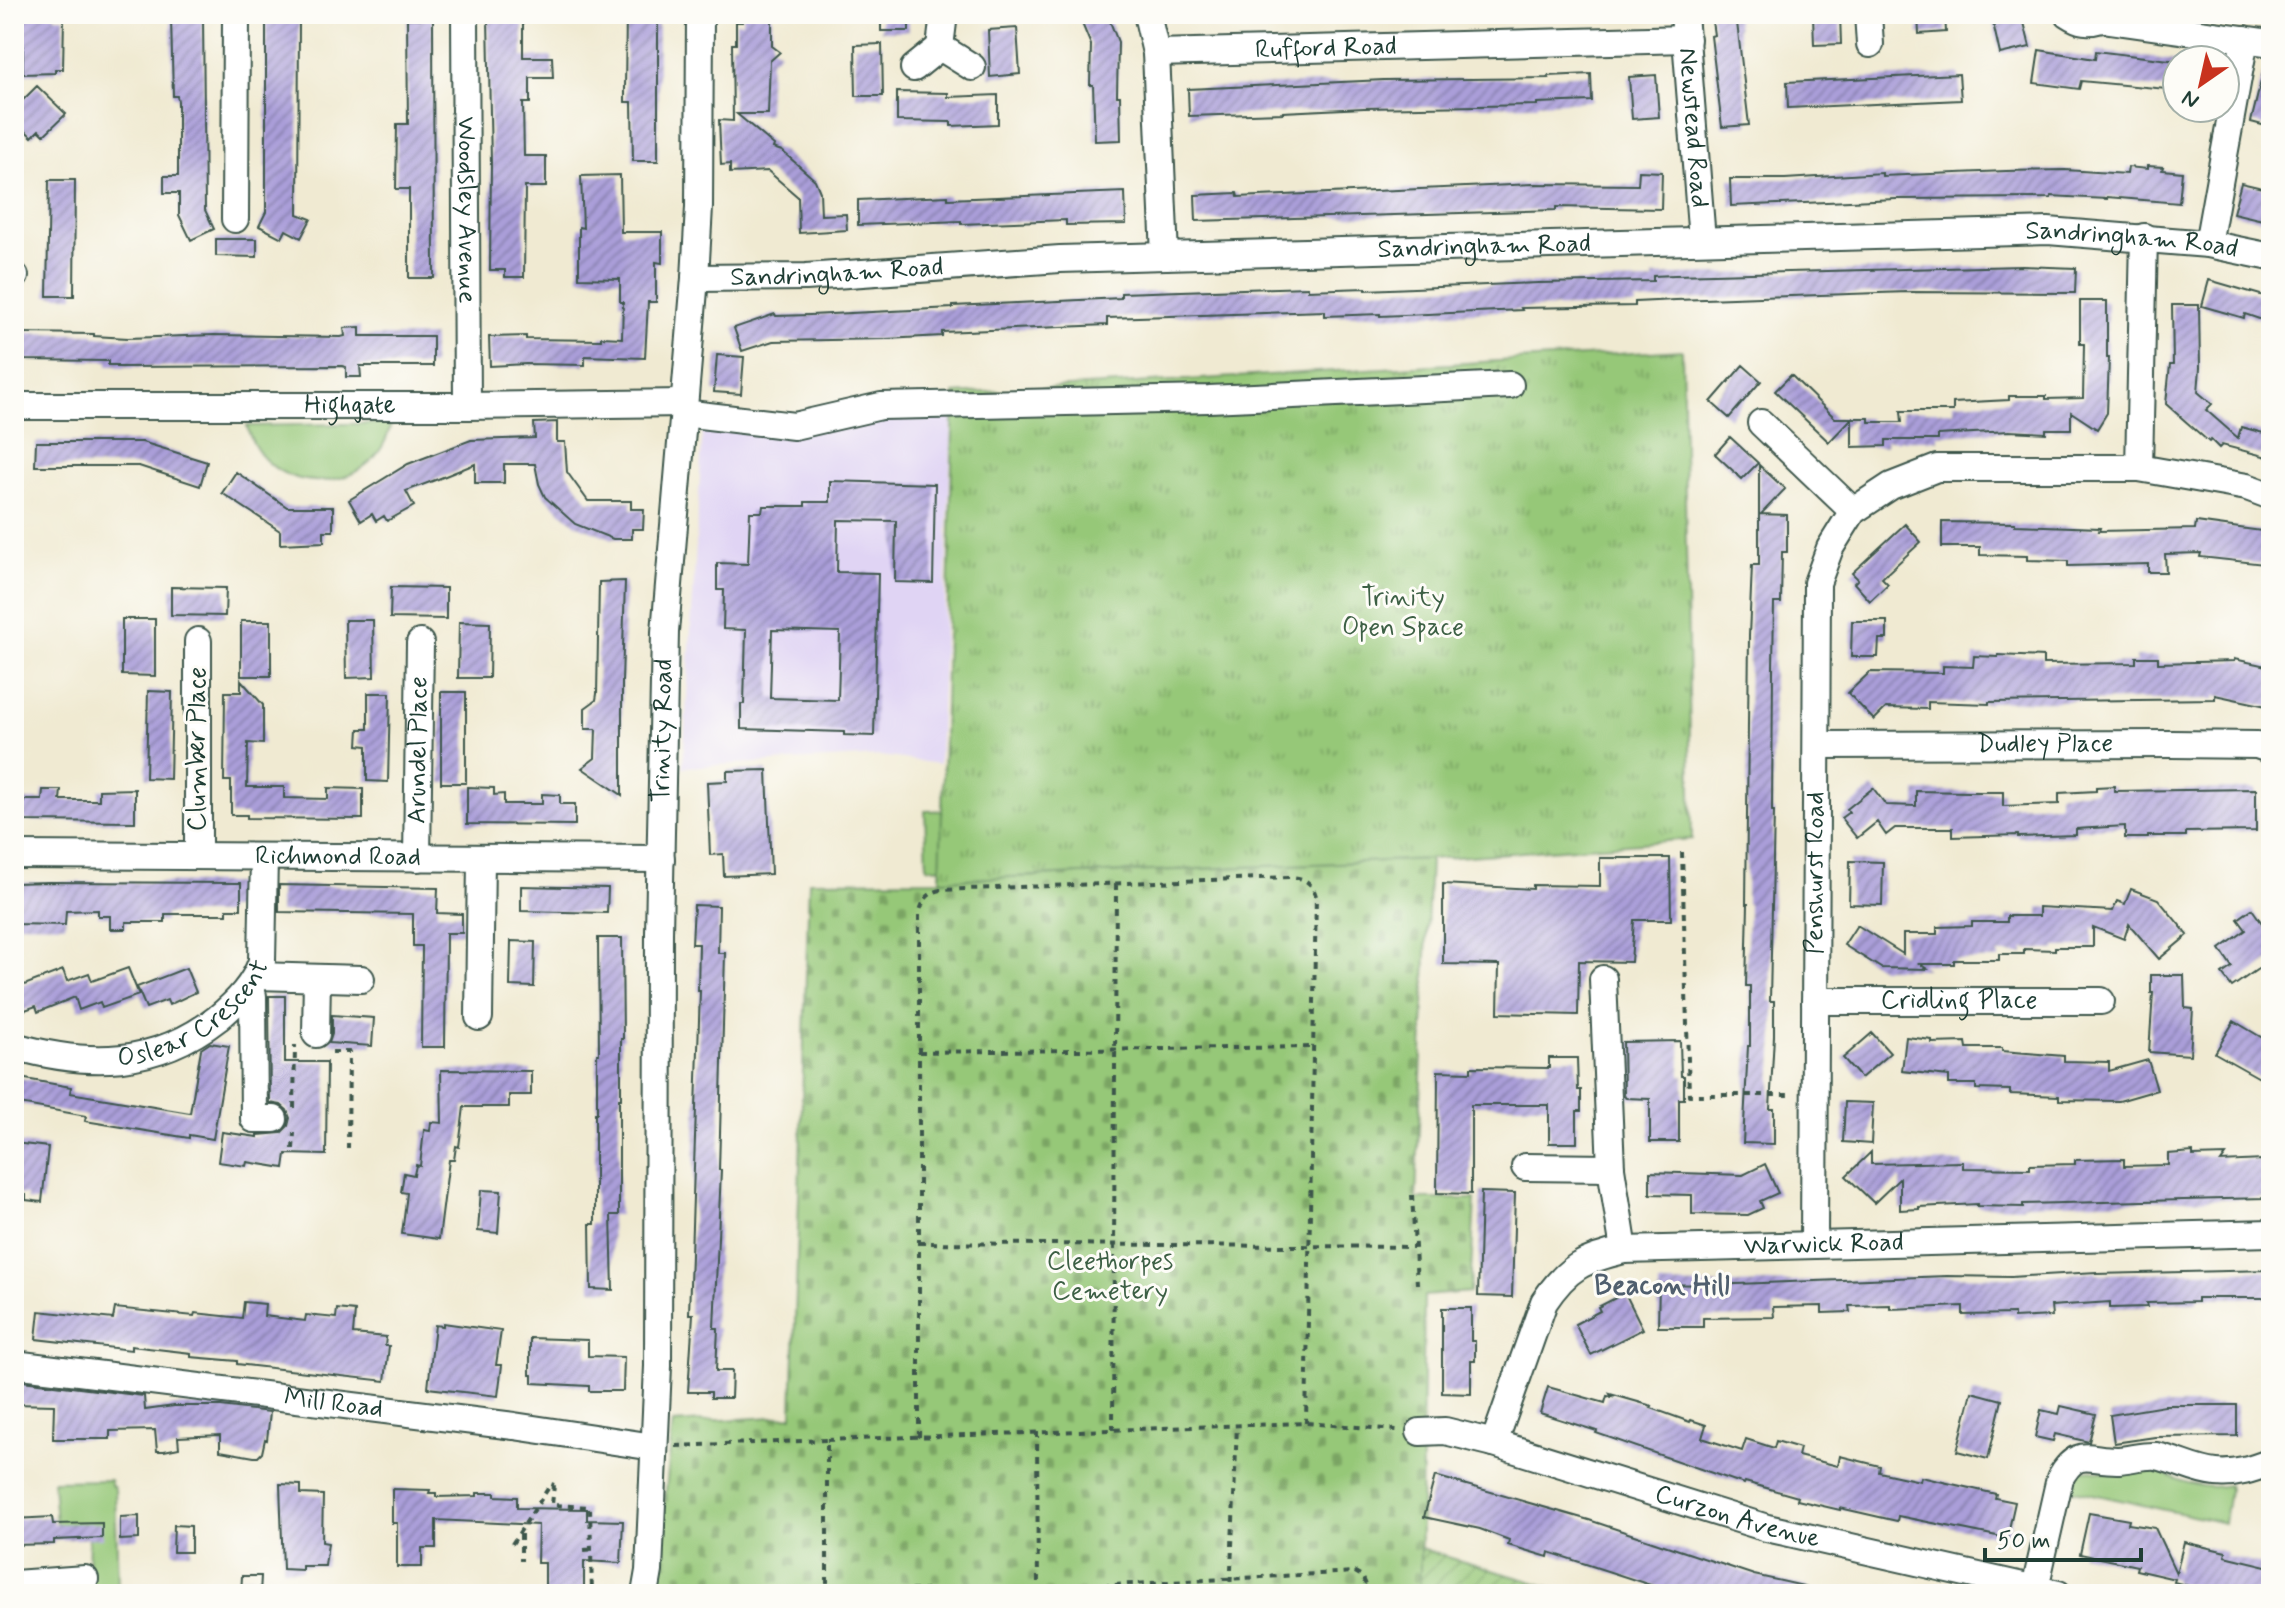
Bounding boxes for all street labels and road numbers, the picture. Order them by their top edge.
street label: Rufford Road [1255,30,1397,68]
street label: Newstead Road [1670,46,1716,209]
street label: Woodsley Avenue [449,116,483,304]
street label: Sandringham Road [2025,214,2241,267]
street label: Sandringham Road [1377,227,1591,267]
street label: Sandringham Road [730,250,945,295]
street label: Highgate [304,389,396,426]
street label: Trinity Road [645,658,681,803]
street label: Clumber Place [181,667,215,831]
street label: Arundel Place [400,676,437,824]
street label: Dudley Place [1977,727,2113,762]
street label: Penshurst Road [1798,792,1833,954]
street label: Richmond Road [255,839,421,875]
street label: Oslear Crescent [115,955,278,1076]
street label: Cridling Place [1881,984,2037,1021]
street label: Warwick Road [1743,1226,1904,1264]
street label: Mill Road [282,1381,385,1427]
street label: Curzon Avenue [1651,1477,1823,1556]

